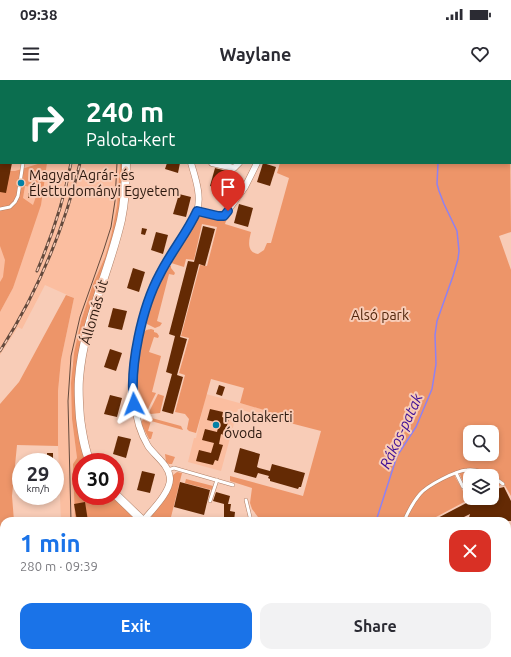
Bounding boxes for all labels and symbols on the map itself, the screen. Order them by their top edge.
place label: Magyar Agrár- és Élettudományi Egyetem [29,167,180,199]
pin [211,170,245,211]
marker: Magyar Agrár- és Élettudományi Egyetem [16,178,26,188]
street label: Állomás út [76,277,111,346]
park label: Alsó park [351,307,409,323]
position arrow [113,383,155,425]
water label: Rákos-patak [376,390,426,471]
place label: Palotakerti óvoda [224,409,293,441]
marker: Palotakerti óvoda [211,420,221,430]
speed limit sign: 30 [72,453,124,505]

